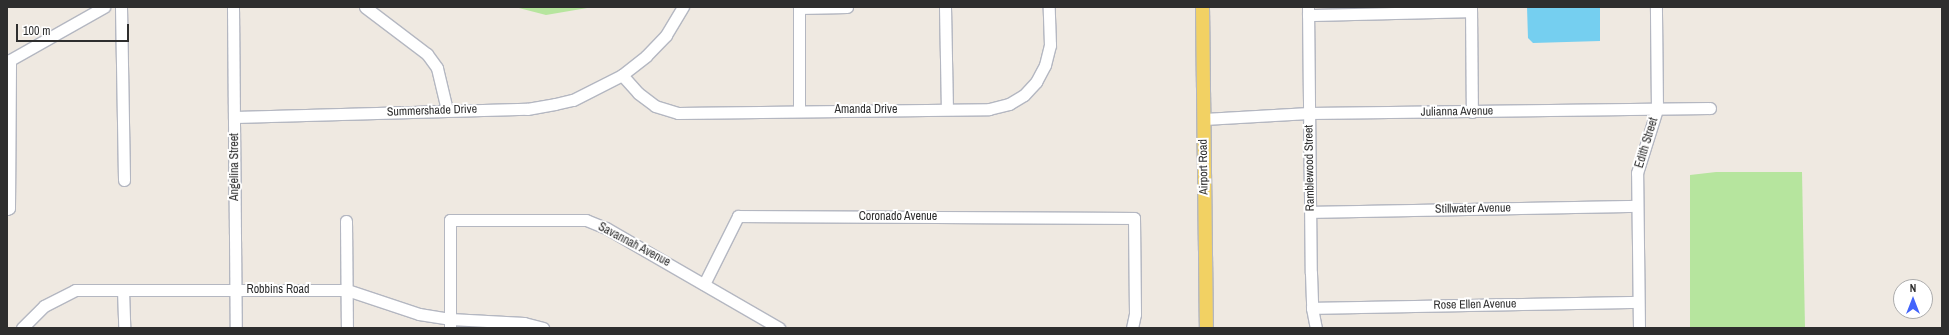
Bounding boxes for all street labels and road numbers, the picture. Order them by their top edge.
street label: Summershade Drive [387,102,477,120]
street label: Amanda Drive [835,103,897,117]
street label: Julianna Avenue [1420,104,1494,120]
street label: Edith Street [1633,116,1661,170]
street label: Ramblewood Street [1302,125,1318,211]
street label: Angelina Street [228,133,242,201]
street label: Airport Road [1196,139,1212,195]
street label: Stillwater Avenue [1435,201,1511,217]
street label: Coronado Avenue [858,210,938,224]
street label: Savannah Avenue [595,220,673,270]
street label: Robbins Road [247,283,309,297]
street label: Rose Ellen Avenue [1433,297,1517,313]

